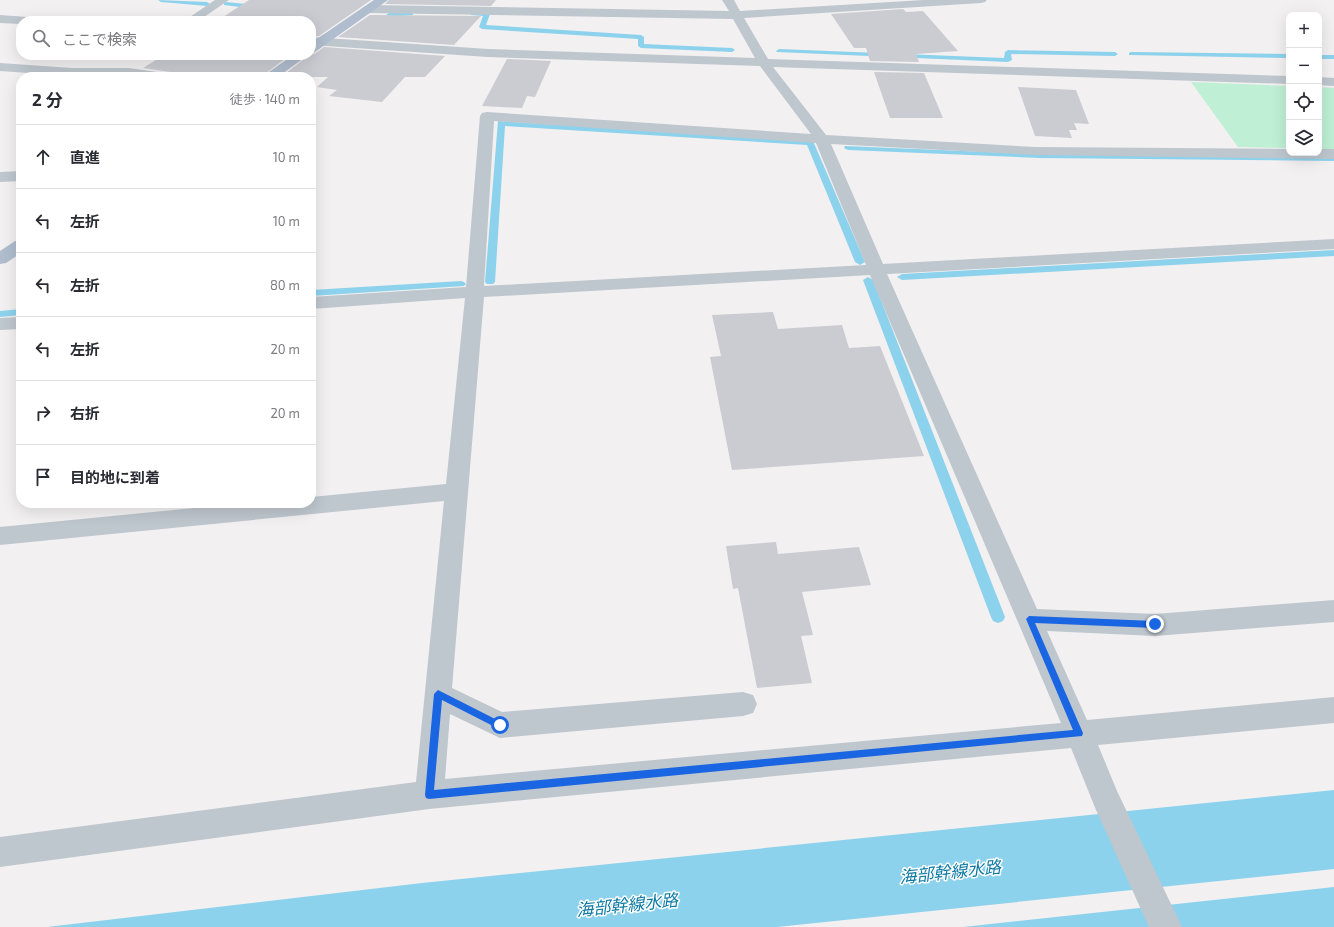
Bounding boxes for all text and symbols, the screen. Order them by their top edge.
map controls [1286,12,1322,156]
button: + [1286,12,1322,48]
search box [16,16,316,60]
icon: search [30,27,52,49]
text: ここで検索 [62,30,137,48]
button: − [1286,48,1322,84]
button: locate [1286,84,1322,120]
text: 2 分 [32,89,63,109]
text: 徒歩 · 140 m [230,91,300,107]
button: layers [1286,120,1322,156]
icon: ahead [32,146,54,168]
text: 直進 [70,148,100,166]
text: 10 m [273,149,300,165]
icon: left [32,210,54,232]
text: 左折 [70,212,100,230]
text: 10 m [273,213,300,229]
icon: left [32,274,54,296]
text: 左折 [70,276,100,294]
text: 80 m [270,277,300,293]
icon: left [32,338,54,360]
text: 左折 [70,340,100,358]
text: 20 m [271,341,300,357]
icon: right [32,402,54,424]
text: 右折 [70,404,100,422]
text: 20 m [271,405,300,421]
icon: arrive [32,466,54,488]
text: 目的地に到着 [70,468,160,486]
route end [1146,615,1164,633]
route start [491,716,509,734]
water label: 海部幹線水路 [898,856,1004,886]
water label: 海部幹線水路 [575,889,681,919]

